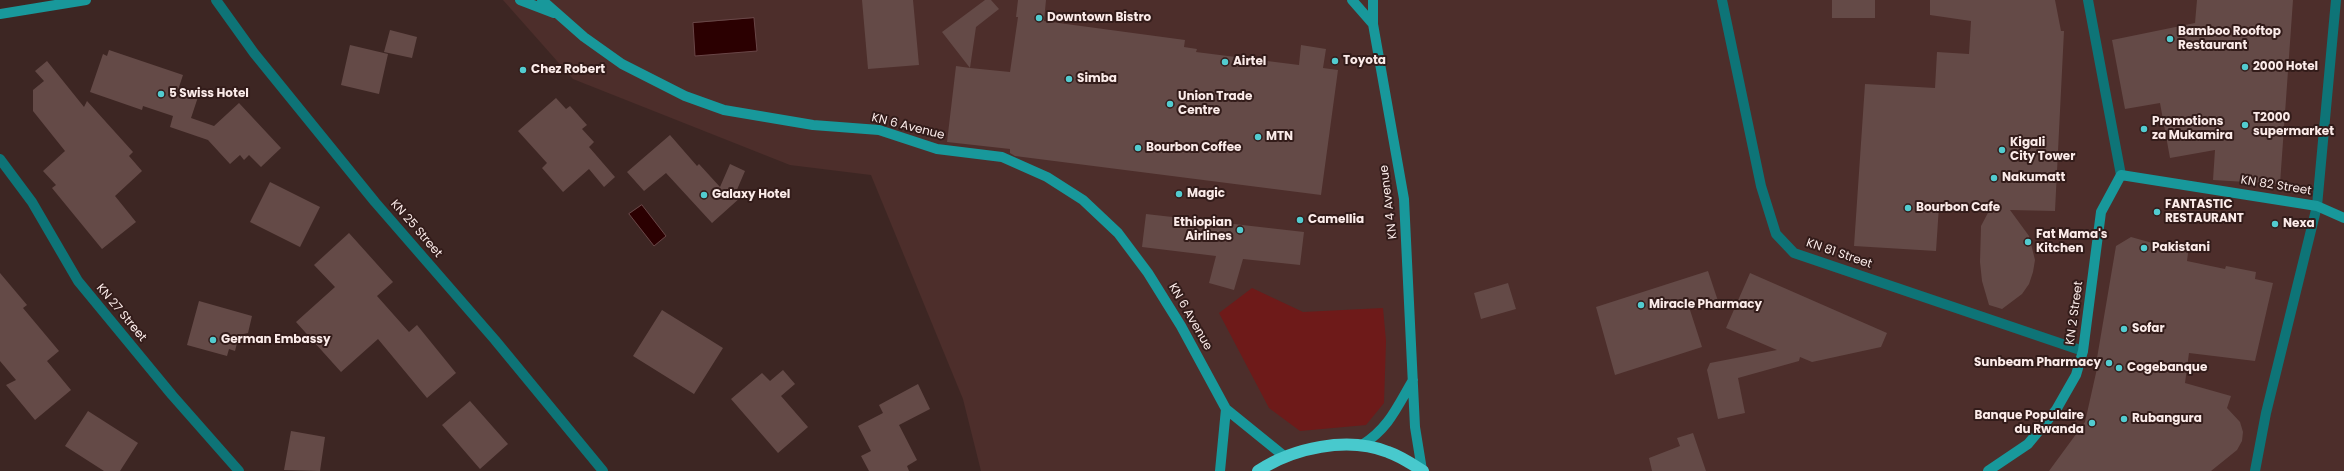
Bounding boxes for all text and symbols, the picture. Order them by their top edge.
place label: Downtown Bistro [1047,11,1151,25]
marker: Downtown Bistro [1034,13,1044,23]
place label: Bamboo Rooftop Restaurant [2178,25,2281,53]
marker: Bamboo Rooftop Restaurant [2165,34,2175,44]
place label: Toyota [1343,54,1386,68]
place label: Airtel [1233,55,1266,69]
marker: Toyota [1330,56,1340,66]
marker: Airtel [1220,57,1230,67]
place label: 2000 Hotel [2253,60,2318,74]
marker: 2000 Hotel [2240,62,2250,72]
place label: Chez Robert [531,63,605,77]
marker: Chez Robert [518,65,528,75]
place label: Simba [1077,72,1117,86]
marker: Simba [1064,74,1074,84]
place label: 5 Swiss Hotel [169,87,249,101]
marker: 5 Swiss Hotel [156,89,166,99]
place label: Union Trade Centre [1178,90,1252,118]
marker: Union Trade Centre [1165,99,1175,109]
street label: KN 6 Avenue [870,111,946,143]
place label: T2000 supermarket [2253,111,2334,139]
place label: Promotions za Mukamira [2152,115,2233,143]
marker: T2000 supermarket [2240,120,2250,130]
marker: Promotions za Mukamira [2139,124,2149,134]
place label: MTN [1266,130,1293,144]
marker: MTN [1253,132,1263,142]
place label: Kigali City Tower [2010,136,2075,164]
place label: Bourbon Coffee [1146,141,1241,155]
marker: Bourbon Coffee [1133,143,1143,153]
marker: Kigali City Tower [1997,145,2007,155]
street label: KN 4 Avenue [1377,164,1401,240]
place label: Nakumatt [2002,171,2065,185]
marker: Nakumatt [1989,173,1999,183]
street label: KN 82 Street [2239,173,2313,199]
place label: Magic [1187,187,1225,201]
place label: Galaxy Hotel [712,188,790,202]
marker: Magic [1174,189,1184,199]
marker: Galaxy Hotel [699,190,709,200]
street label: KN 25 Street [387,197,445,261]
place label: FANTASTIC RESTAURANT [2165,198,2244,226]
place label: Bourbon Cafe [1916,201,2000,215]
marker: Bourbon Cafe [1903,203,1913,213]
marker: FANTASTIC RESTAURANT [2152,207,2162,217]
place label: Camellia [1308,213,1364,227]
marker: Camellia [1295,215,1305,225]
place label: Ethiopian Airlines [1173,216,1232,244]
place label: Nexa [2283,217,2315,231]
marker: Nexa [2270,219,2280,229]
marker: Ethiopian Airlines [1235,225,1245,235]
place label: Fat Mama's Kitchen [2036,228,2107,256]
street label: KN 81 Street [1804,236,1874,272]
marker: Fat Mama's Kitchen [2023,237,2033,247]
place label: Pakistani [2152,241,2210,255]
marker: Pakistani [2139,243,2149,253]
street label: KN 2 Street [2063,280,2087,346]
street label: KN 27 Street [93,281,149,345]
street label: KN 6 Avenue [1165,281,1215,353]
place label: Miracle Pharmacy [1649,298,1762,312]
marker: Miracle Pharmacy [1636,300,1646,310]
place label: Sofar [2132,322,2165,336]
marker: Sofar [2119,324,2129,334]
place label: German Embassy [221,333,331,347]
marker: German Embassy [208,335,218,345]
place label: Sunbeam Pharmacy [1974,356,2101,370]
marker: Sunbeam Pharmacy [2104,358,2114,368]
place label: Cogebanque [2127,361,2207,375]
marker: Cogebanque [2114,363,2124,373]
place label: Banque Populaire du Rwanda [1975,409,2084,437]
place label: Rubangura [2132,412,2202,426]
marker: Rubangura [2119,414,2129,424]
marker: Banque Populaire du Rwanda [2087,418,2097,428]

